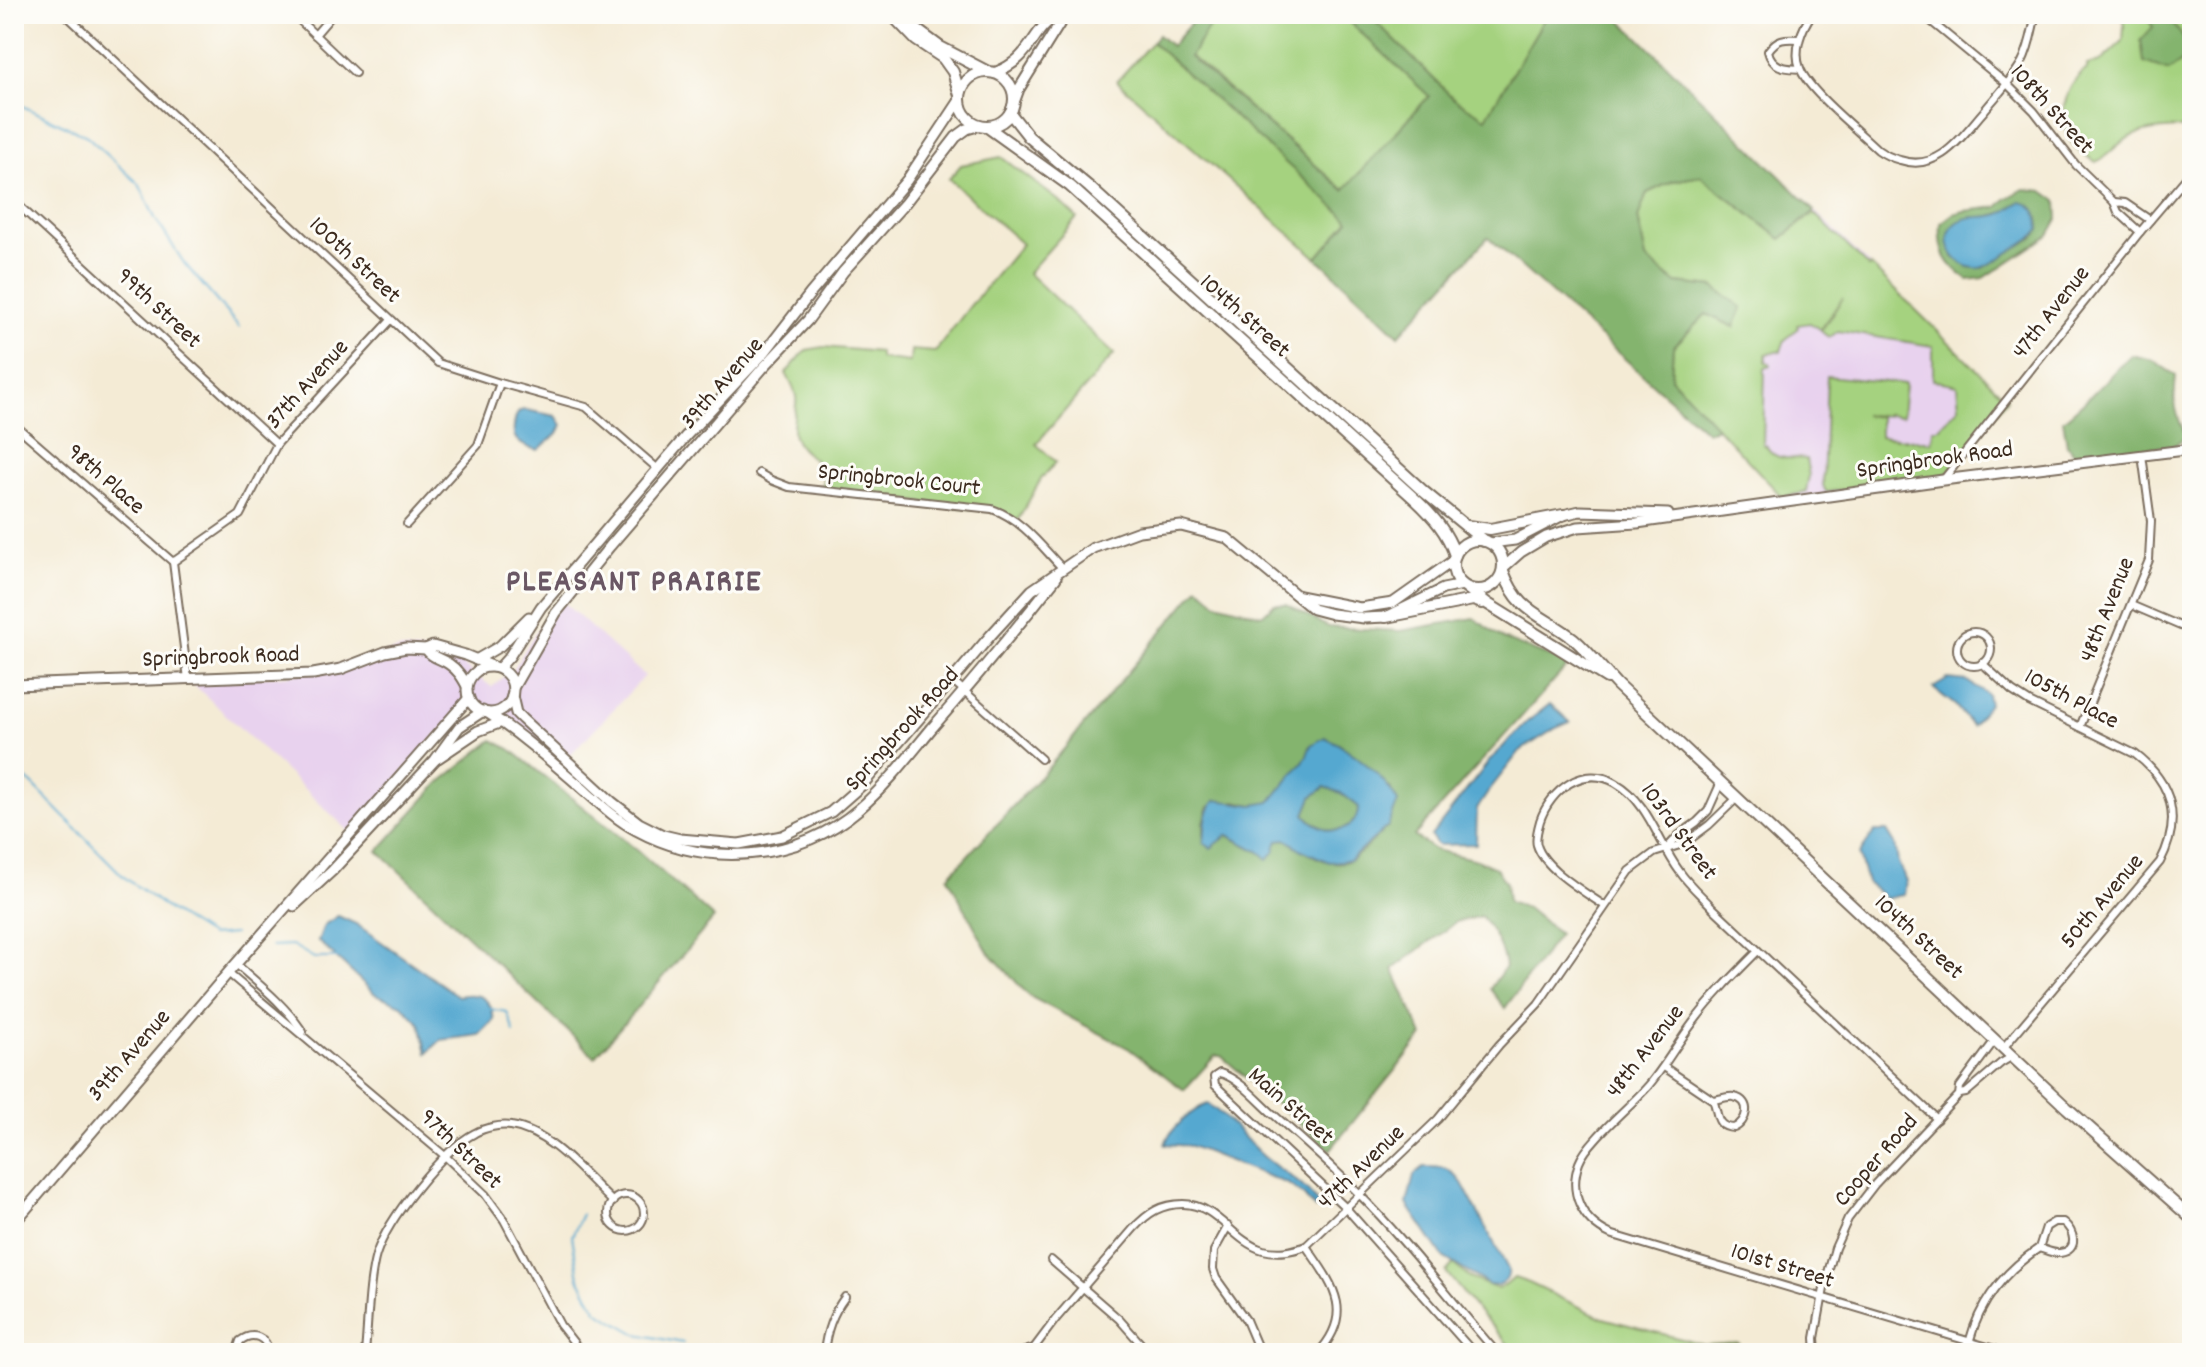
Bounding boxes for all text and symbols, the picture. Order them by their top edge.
street label: 108th Street [2001,57,2101,163]
street label: 100th Street [300,209,408,313]
street label: 47th Avenue [2005,259,2099,367]
street label: 99th Street [108,261,208,358]
street label: 104th Street [1191,267,1297,367]
street label: 39th Avenue [673,330,773,438]
street label: 37th Avenue [258,332,358,438]
street label: Springbrook Road [1855,433,2015,489]
street label: 98th Place [58,436,152,524]
street label: Springbrook Court [816,456,982,506]
street label: 48th Avenue [2072,552,2144,668]
district label: PLEASANT PRAIRIE [506,561,762,607]
street label: Springbrook Road [142,638,300,678]
street label: Springbrook Road [838,660,968,800]
street label: 105th Place [2018,661,2124,739]
street label: 103rd Street [1631,776,1725,888]
street label: 50th Avenue [2053,847,2153,957]
street label: 104th Street [1865,887,1971,989]
street label: 48th Avenue [1599,998,1693,1106]
street label: 39th Avenue [80,1002,180,1110]
street label: Main Street [1239,1060,1341,1154]
street label: 97th Street [411,1102,509,1198]
street label: Cooper Road [1827,1107,1927,1215]
street label: 47th Avenue [1311,1118,1413,1218]
street label: 101st Street [1726,1235,1838,1299]

